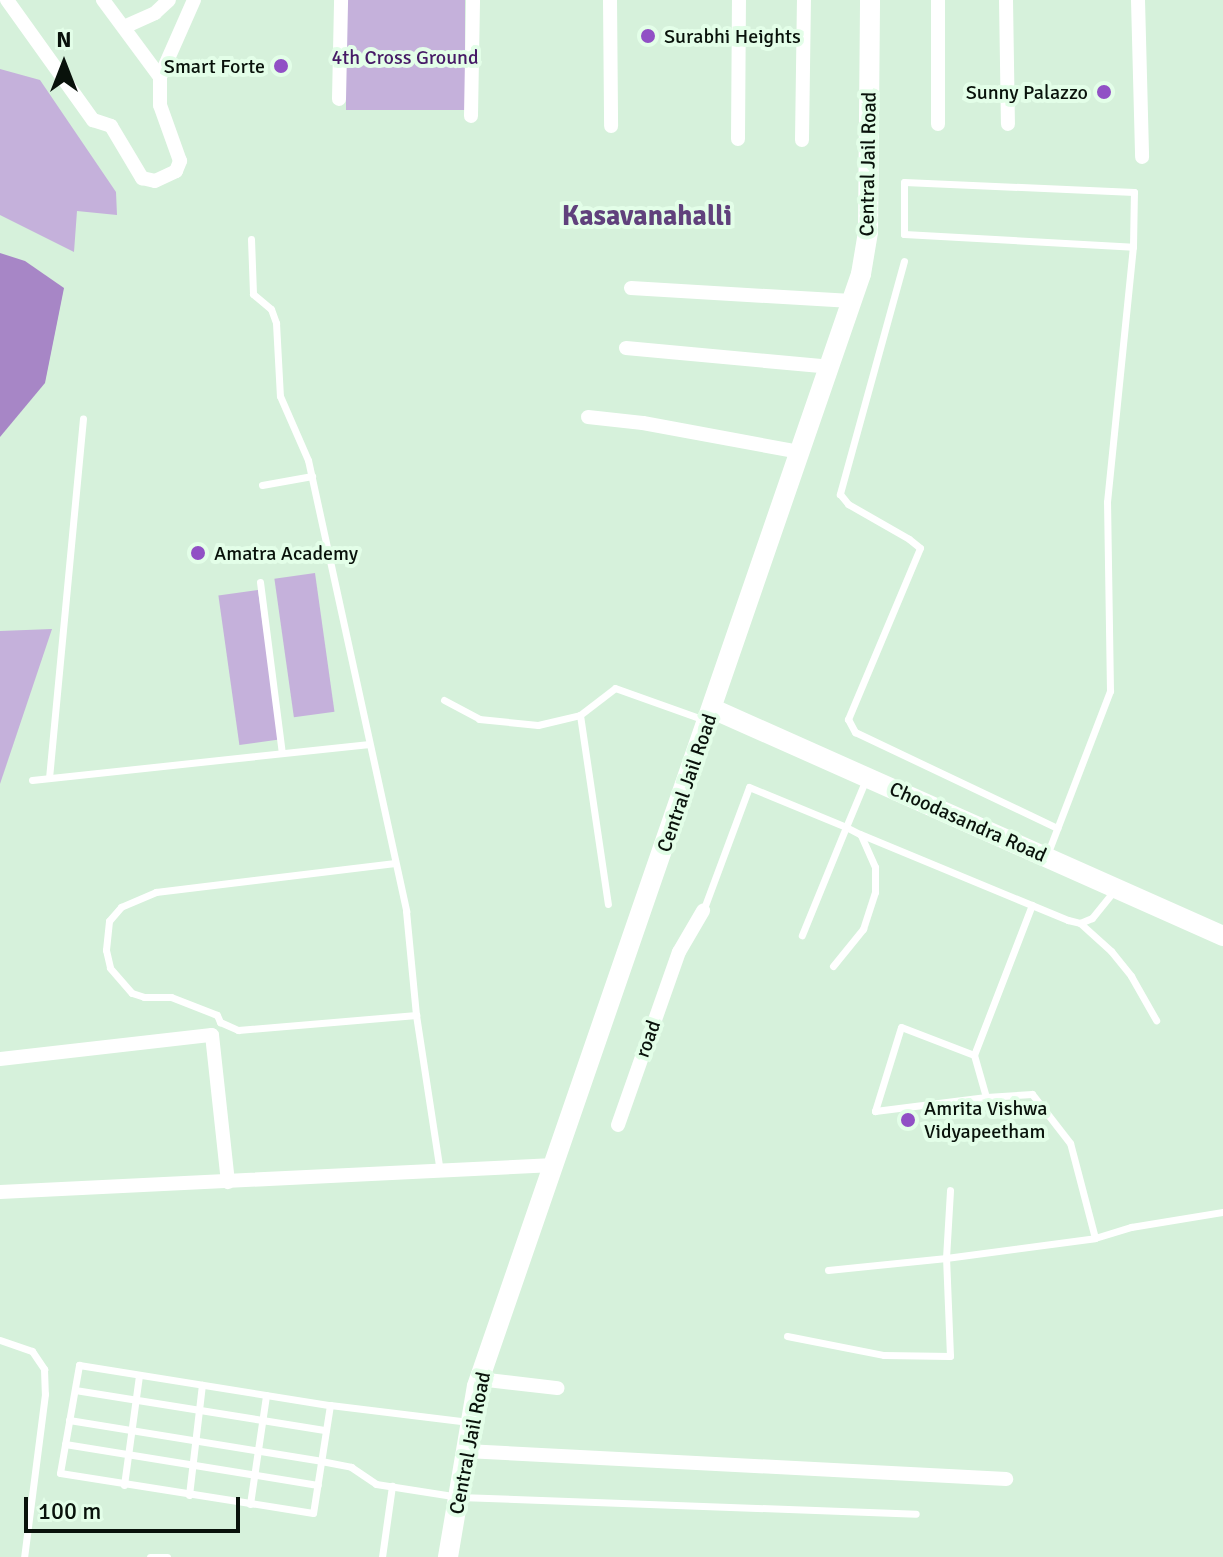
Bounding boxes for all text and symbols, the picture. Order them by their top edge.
north arrow [24,24,104,104]
place label: Surabhi Heights [664,24,801,48]
text: N [56,26,72,53]
marker: Surabhi Heights [639,27,657,45]
park label: 4th Cross Ground [331,45,479,69]
place label: Smart Forte [164,54,265,78]
marker: Smart Forte [272,57,290,75]
place label: Sunny Palazzo [966,80,1088,104]
marker: Sunny Palazzo [1095,83,1113,101]
street label: Central Jail Road [855,92,881,236]
district label: Kasavanahalli [562,199,732,233]
place label: Amatra Academy [214,541,358,565]
marker: Amatra Academy [189,544,207,562]
street label: Central Jail Road [652,711,722,855]
street label: Choodasandra Road [886,777,1050,867]
street label: road [630,1017,666,1061]
place label: Amrita Vishwa Vidyapeetham [924,1096,1047,1143]
marker: Amrita Vishwa Vidyapeetham [899,1111,917,1129]
street label: Central Jail Road [444,1370,496,1516]
scale bar [28,1481,244,1531]
text: 100 m [38,1496,101,1526]

